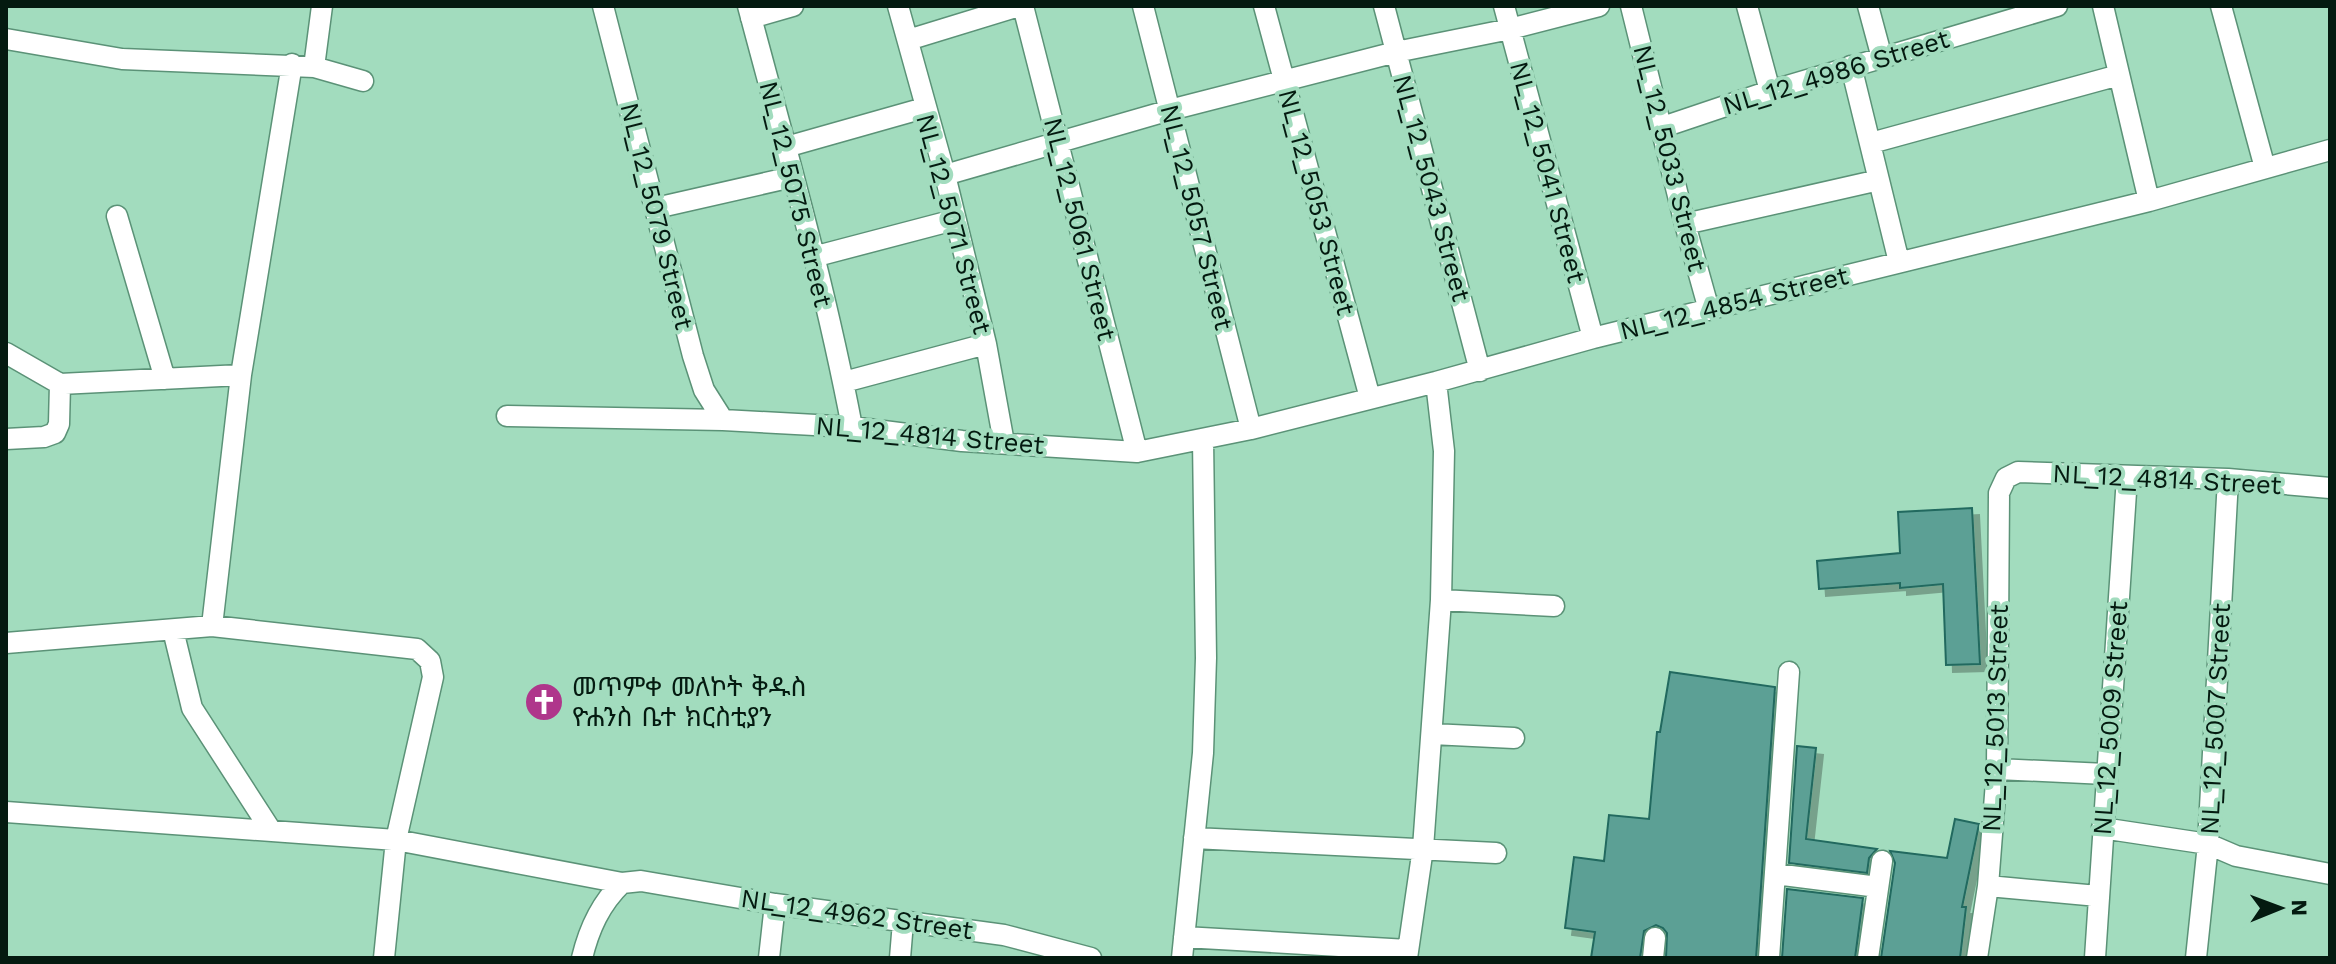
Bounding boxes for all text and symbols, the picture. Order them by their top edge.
street label: NL_12_4986 Street [1719,23,1953,121]
street label: NL_12_5033 Street [1627,42,1713,274]
street label: NL_12_5041 Street [1504,58,1592,286]
street label: NL_12_5043 Street [1387,71,1477,305]
street label: NL_12_5075 Street [753,78,839,310]
street label: NL_12_5053 Street [1272,86,1362,318]
street label: NL_12_5079 Street [614,100,700,333]
street label: NL_12_5057 Street [1154,101,1240,333]
street label: NL_12_5071 Street [910,111,998,337]
street label: NL_12_5061 Street [1038,115,1122,344]
street label: NL_12_4854 Street [1617,260,1851,346]
street label: NL_12_4814 Street [815,410,1046,460]
street label: NL_12_4814 Street [2052,458,2282,500]
street label: NL_12_5009 Street [2087,600,2133,836]
street label: NL_12_5007 Street [2194,602,2236,836]
street label: NL_12_5013 Street [1976,604,2014,832]
place label: መጥምቀ መለኮት ቅዱስ ዮሐንስ ቤተ ክርስቲያን [572,672,807,732]
church icon: መጥምቀ መለኮት ቅዱስ ዮሐንስ ቤተ ክርስቲያን [523,681,565,723]
north arrow [2240,868,2320,948]
street label: NL_12_4962 Street [739,883,975,945]
text: N [2287,899,2312,916]

